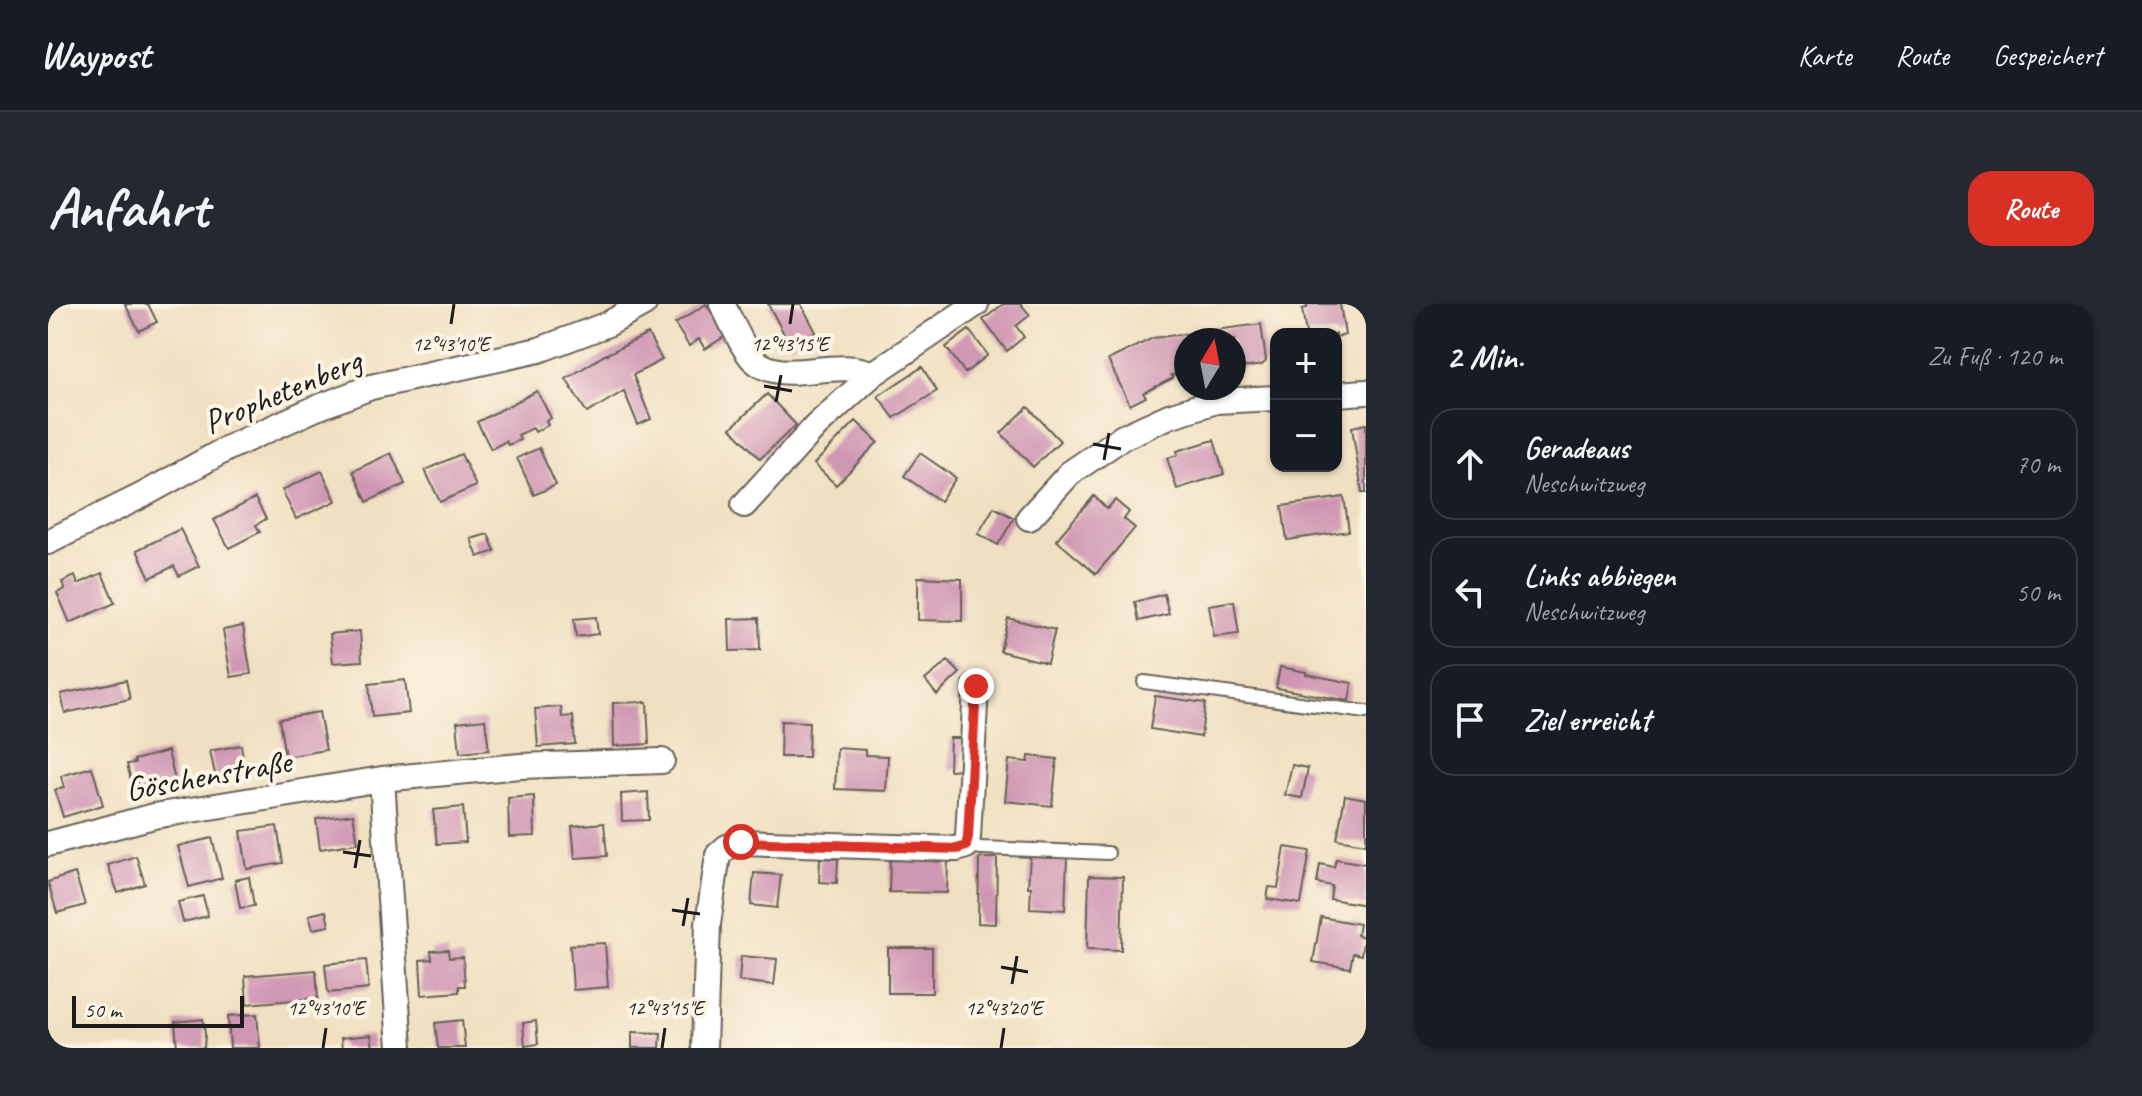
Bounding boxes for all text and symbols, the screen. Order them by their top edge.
text: Waypost [40,32,151,79]
text: Karte [1798,38,1852,73]
text: Route [1896,38,1949,73]
text: Gespeichert [1993,38,2102,73]
button: Route [1968,171,2094,246]
text: Anfahrt [48,173,208,244]
north arrow [1174,328,1246,400]
map controls [1270,328,1342,472]
button: + [1270,328,1342,400]
text: 12°43'10"E [412,332,492,357]
text: 12°43'15"E [751,332,831,357]
text: 2 Min. [1446,335,1524,378]
street label: Prophetenberg [197,337,370,443]
text: Zu Fuß · 120 m [1928,340,2062,373]
button: − [1270,400,1342,472]
text: Geradeaus [1524,429,1629,467]
icon: ahead [1448,442,1492,486]
text: 70 m [2016,448,2060,481]
text: Neschwitzweg [1524,467,1644,500]
text: Links abbiegen [1524,557,1675,595]
icon: left [1448,570,1492,614]
text: 50 m [2016,576,2060,609]
text: Neschwitzweg [1524,595,1644,628]
route end [958,668,994,704]
icon: arrive [1448,698,1492,742]
text: Ziel erreicht [1524,701,1650,739]
street label: Göschenstraße [122,739,297,811]
route start [723,824,759,860]
scale bar [72,992,244,1028]
text: 50 m [84,996,121,1024]
text: 12°43'10"E [287,996,367,1021]
text: 12°43'15"E [626,996,706,1021]
text: 12°43'20"E [965,996,1045,1021]

